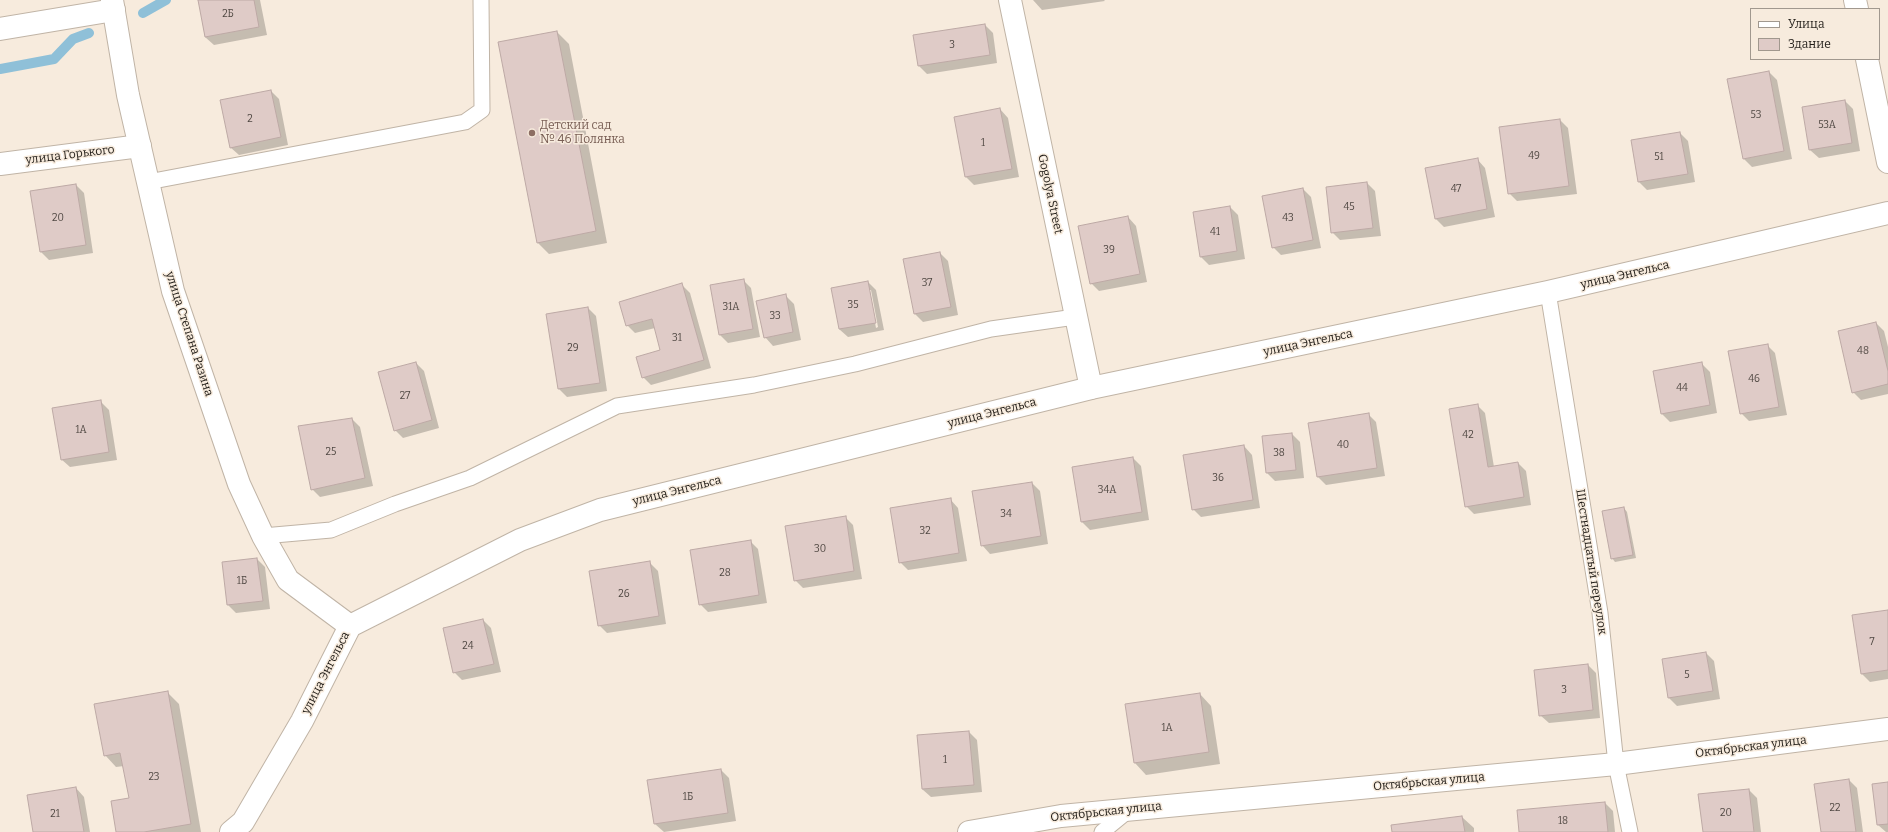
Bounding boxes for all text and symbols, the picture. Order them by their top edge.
house number: 2Б [222,8,234,20]
legend [1750,8,1880,60]
text: Улица [1788,17,1824,31]
text: Здание [1788,37,1831,51]
house number: 3 [949,39,955,51]
house number: 53 [1751,109,1761,121]
house number: 2 [247,113,253,125]
place label: Детский сад № 46 Полянка [540,119,625,147]
house number: 53А [1818,119,1836,131]
marker: Детский сад № 46 Полянка [527,128,537,138]
house number: 1 [981,137,985,149]
street label: улица Горького [25,142,115,168]
house number: 49 [1528,150,1540,162]
house number: 51 [1654,151,1664,163]
street label: Gogolya Street [1034,153,1066,235]
house number: 47 [1451,183,1461,195]
house number: 45 [1343,201,1355,213]
house number: 20 [52,212,64,224]
house number: 43 [1282,212,1294,224]
house number: 41 [1210,226,1220,238]
house number: 39 [1103,244,1115,256]
street label: улица Энгельса [1579,258,1671,292]
street label: улица Степана Разина [162,270,216,398]
house number: 37 [922,277,932,289]
house number: 35 [847,299,859,311]
house number: 31А [723,301,739,313]
house number: 33 [769,310,781,322]
street label: улица Энгельса [1262,327,1354,359]
house number: 31 [672,332,682,344]
house number: 29 [567,342,579,354]
house number: 48 [1857,345,1869,357]
house number: 46 [1748,373,1760,385]
house number: 44 [1676,382,1688,394]
house number: 27 [400,390,410,402]
street label: улица Энгельса [946,395,1038,431]
house number: 1А [75,424,87,436]
house number: 42 [1462,429,1474,441]
house number: 40 [1337,439,1349,451]
house number: 25 [326,446,336,458]
house number: 38 [1273,447,1285,459]
house number: 36 [1212,472,1224,484]
street label: улица Энгельса [631,473,723,509]
house number: 34А [1098,484,1116,496]
street label: Шестнадцатый переулок [1572,488,1610,636]
house number: 34 [1000,508,1012,520]
house number: 32 [919,525,931,537]
house number: 30 [814,543,826,555]
house number: 28 [719,567,731,579]
house number: 1Б [237,575,247,587]
house number: 26 [618,588,630,600]
street label: улица Энгельса [299,629,353,717]
house number: 7 [1869,636,1875,648]
house number: 24 [462,640,474,652]
house number: 5 [1684,669,1690,681]
house number: 3 [1561,684,1567,696]
house number: 1А [1161,722,1173,734]
street label: Октябрьская улица [1695,733,1807,761]
house number: 1 [943,754,947,766]
street label: Октябрьская улица [1373,770,1485,794]
house number: 23 [148,771,160,783]
house number: 1Б [683,791,693,803]
street label: Октябрьская улица [1050,799,1162,825]
house number: 22 [1830,802,1840,814]
house number: 20 [1720,807,1732,819]
house number: 21 [50,808,60,820]
house number: 18 [1558,815,1568,827]

